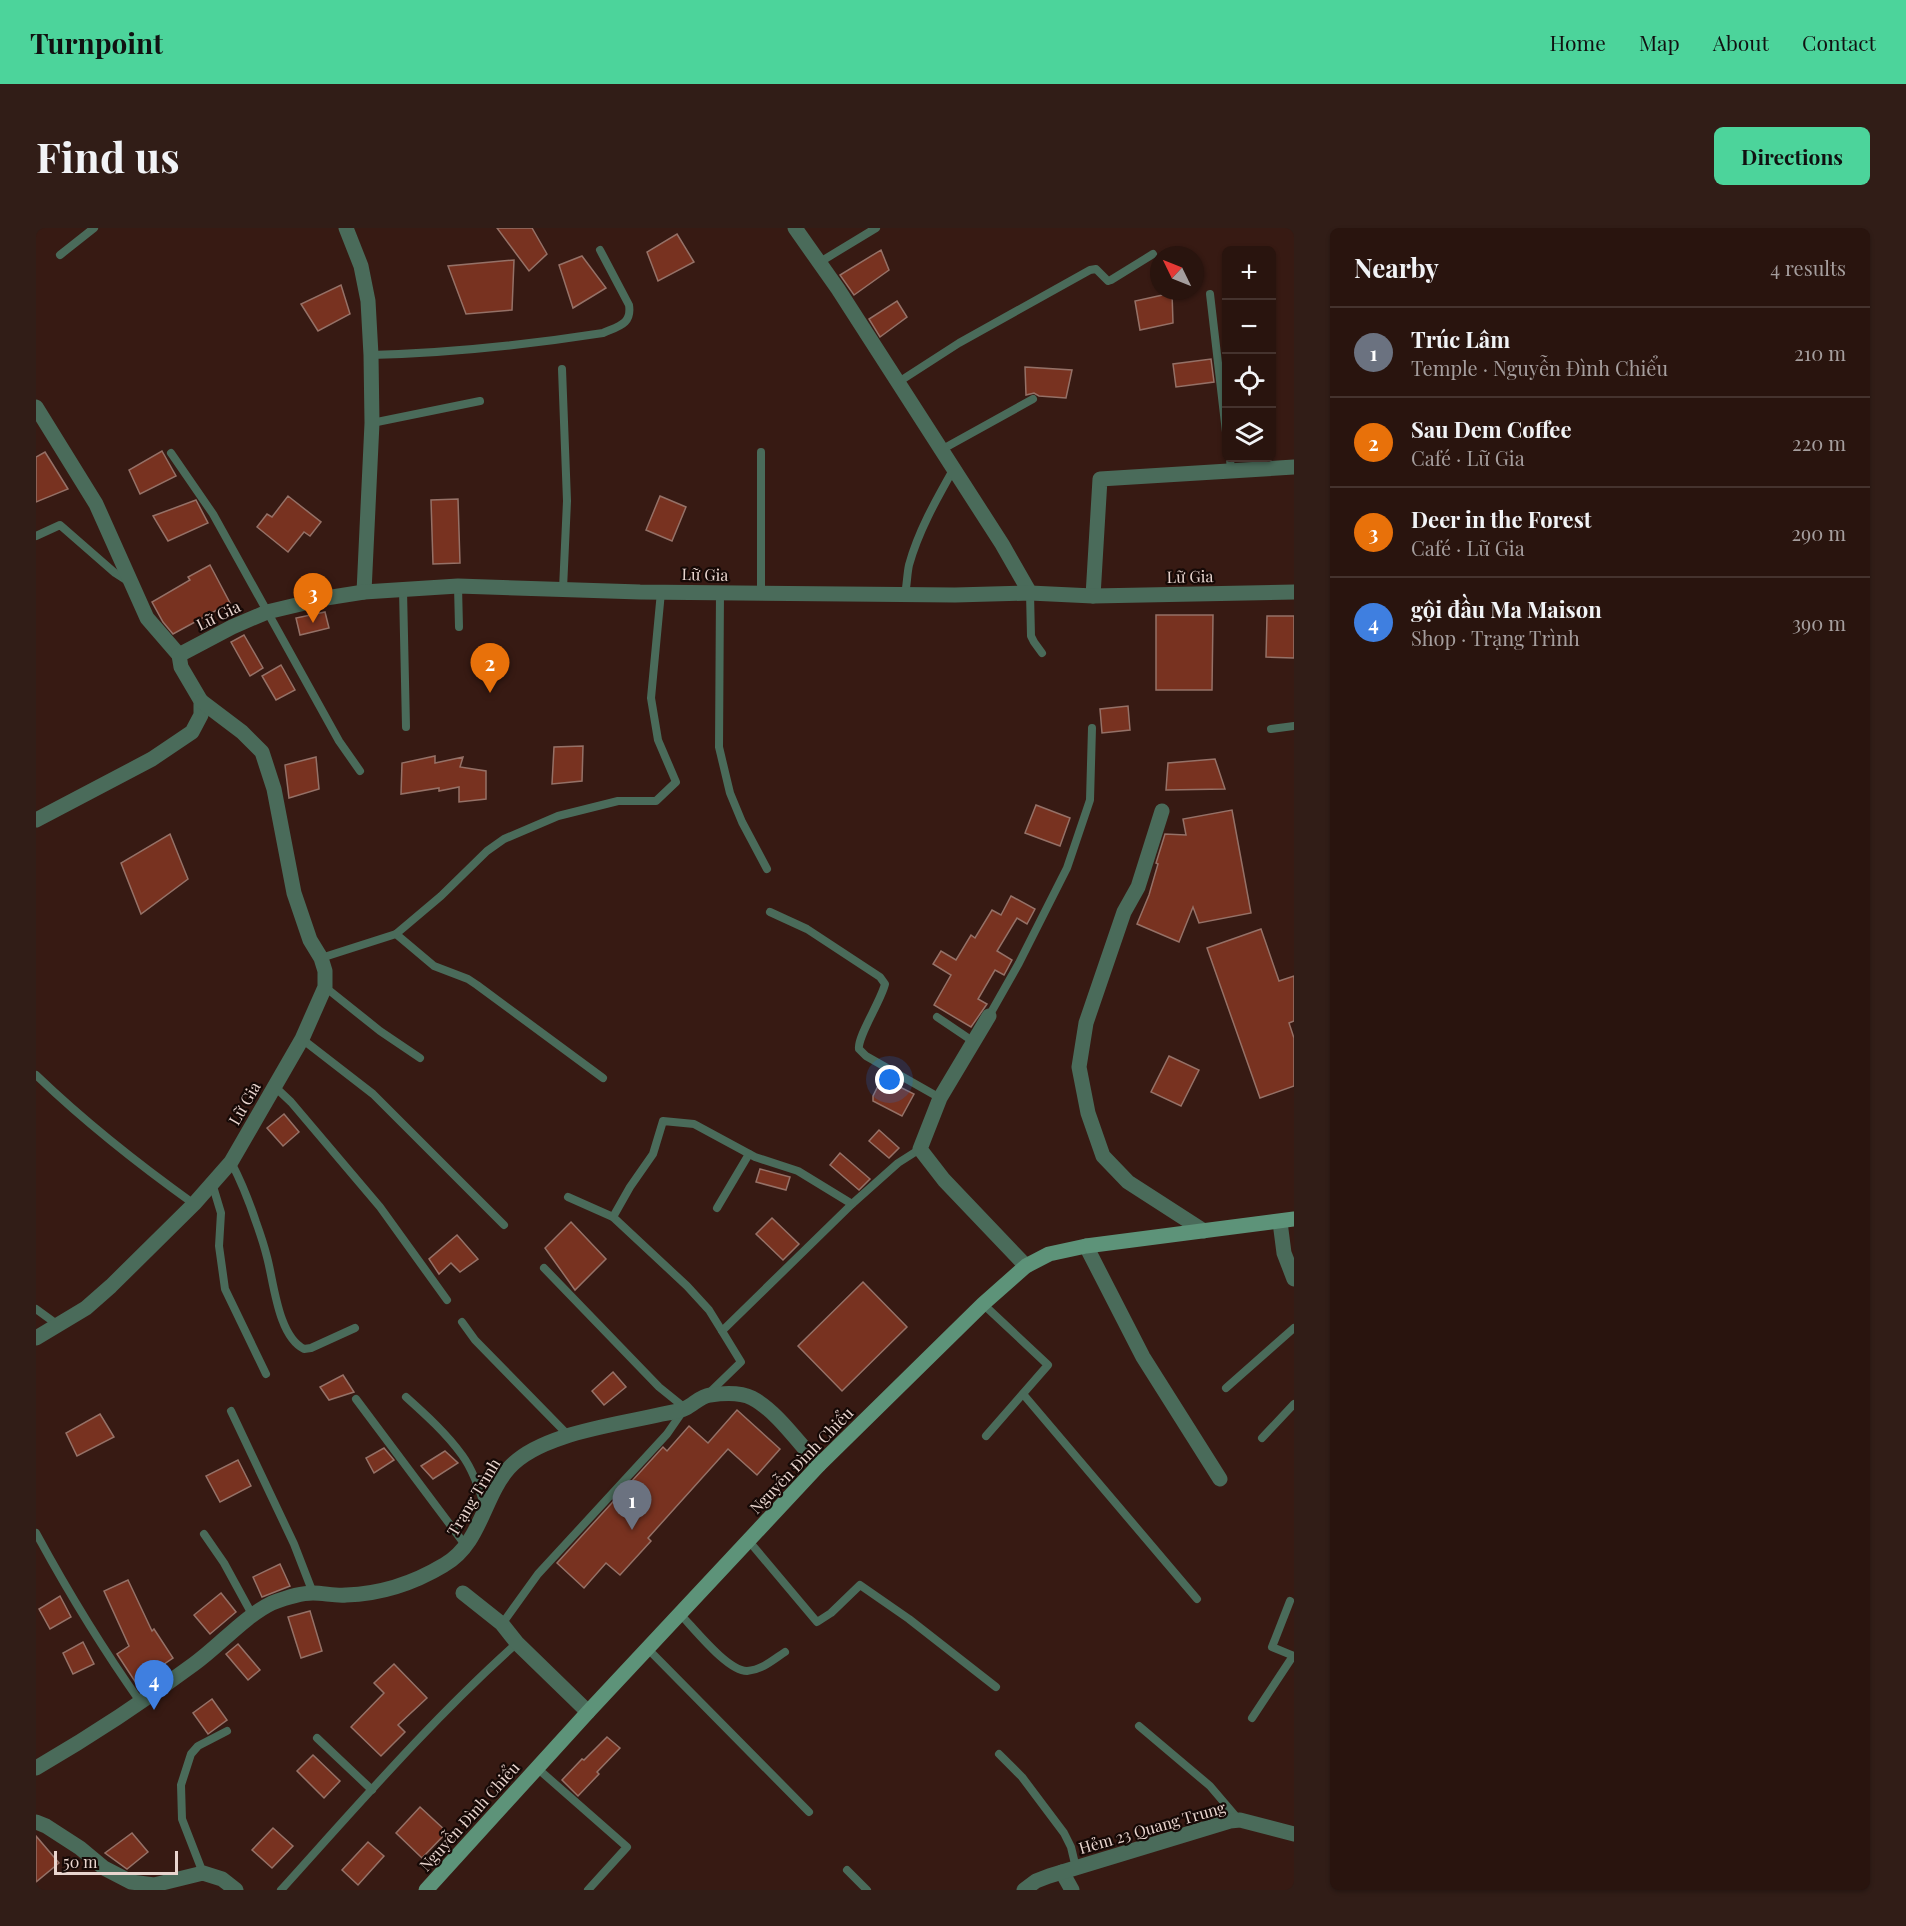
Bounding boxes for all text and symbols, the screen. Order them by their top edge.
text: Turnpoint [30,24,163,61]
text: Home [1550,28,1606,56]
text: Map [1639,28,1680,56]
text: About [1713,28,1769,56]
text: Contact [1802,28,1876,56]
button: Directions [1714,127,1870,185]
text: Find us [36,128,180,184]
north arrow [1150,246,1204,300]
map controls [1222,246,1276,462]
button: + [1222,246,1276,300]
text: Nearby [1354,250,1439,285]
text: 4 results [1770,254,1846,281]
button: − [1222,300,1276,354]
text: Trúc Lâm [1411,324,1510,354]
text: 1 [1370,339,1377,366]
text: 210 m [1794,339,1846,366]
button: locate [1222,354,1276,408]
text: Temple · Nguyễn Đình Chiểu [1411,354,1668,381]
button: layers [1222,408,1276,462]
text: Sau Dem Coffee [1411,414,1572,444]
text: 2 [1368,429,1379,456]
text: 220 m [1792,429,1846,456]
text: Café · Lữ Gia [1411,444,1525,471]
text: Deer in the Forest [1411,504,1592,534]
text: 3 [1369,519,1378,546]
text: 290 m [1792,519,1846,546]
text: Café · Lữ Gia [1411,534,1525,561]
street label: Lữ Gia [682,563,729,585]
street label: Lữ Gia [1167,565,1214,587]
pin: 3 [294,574,332,623]
text: gội đầu Ma Maison [1411,594,1602,624]
street label: Lữ Gia [192,595,244,635]
text: 4 [1368,609,1379,636]
text: 390 m [1792,609,1846,636]
text: Shop · Trạng Trình [1411,624,1580,651]
pin: 2 [470,644,510,693]
your location [875,1065,904,1094]
street label: Lữ Gia [223,1078,265,1128]
street label: Nguyễn Đình Chiểu [745,1402,857,1518]
street label: Trạng Trình [442,1454,505,1540]
pin: 1 [612,1480,652,1530]
pin: 4 [134,1660,174,1710]
street label: Nguyễn Đình Chiểu [414,1757,524,1875]
street label: Hẻm 23 Quang Trung [1076,1796,1228,1858]
scale bar [54,1848,178,1876]
text: 50 m [63,1851,97,1872]

